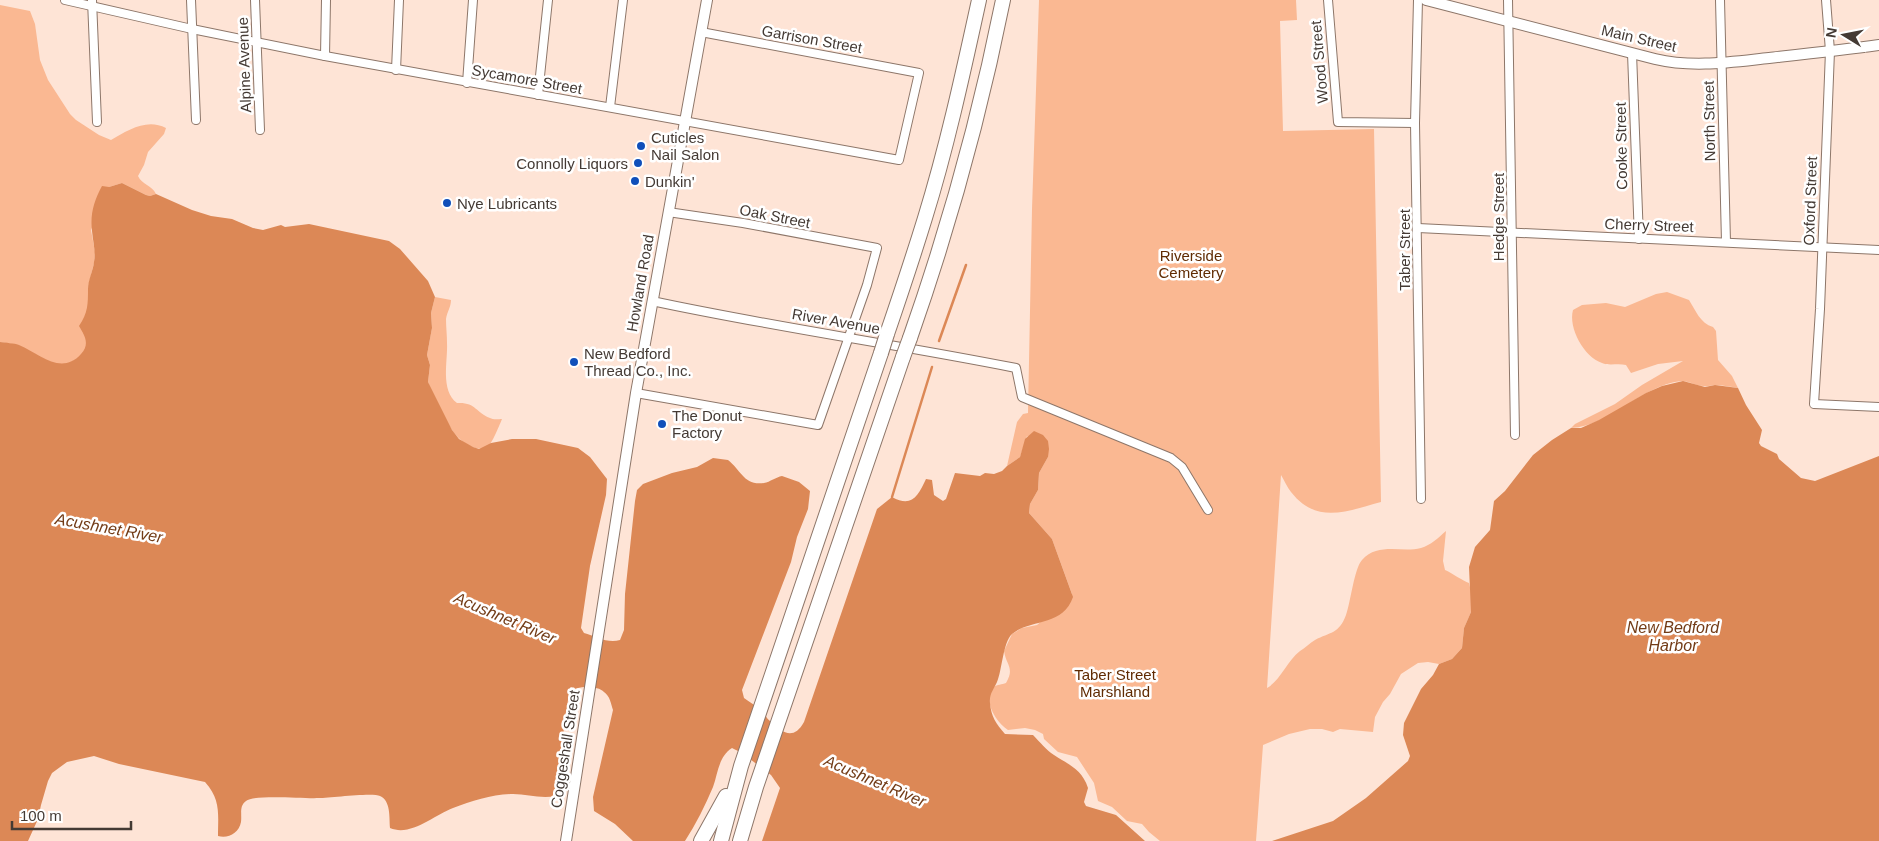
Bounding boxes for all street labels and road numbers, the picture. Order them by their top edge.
street label: Alpine Avenue [234,17,254,113]
street label: Wood Street [1307,19,1331,104]
street label: Main Street [1600,21,1679,55]
street label: Garrison Street [760,22,864,56]
street label: Sycamore Street [471,61,584,97]
street label: North Street [1700,80,1718,162]
street label: Cooke Street [1612,101,1630,190]
street label: Oxford Street [1800,155,1820,246]
street label: Hedge Street [1490,172,1507,261]
street label: Oak Street [738,201,813,231]
street label: Taber Street [1396,208,1413,291]
street label: Cherry Street [1604,215,1695,235]
street label: Howland Road [623,233,657,333]
street label: River Avenue [791,305,881,337]
street label: Coggeshall Street [547,688,583,809]

